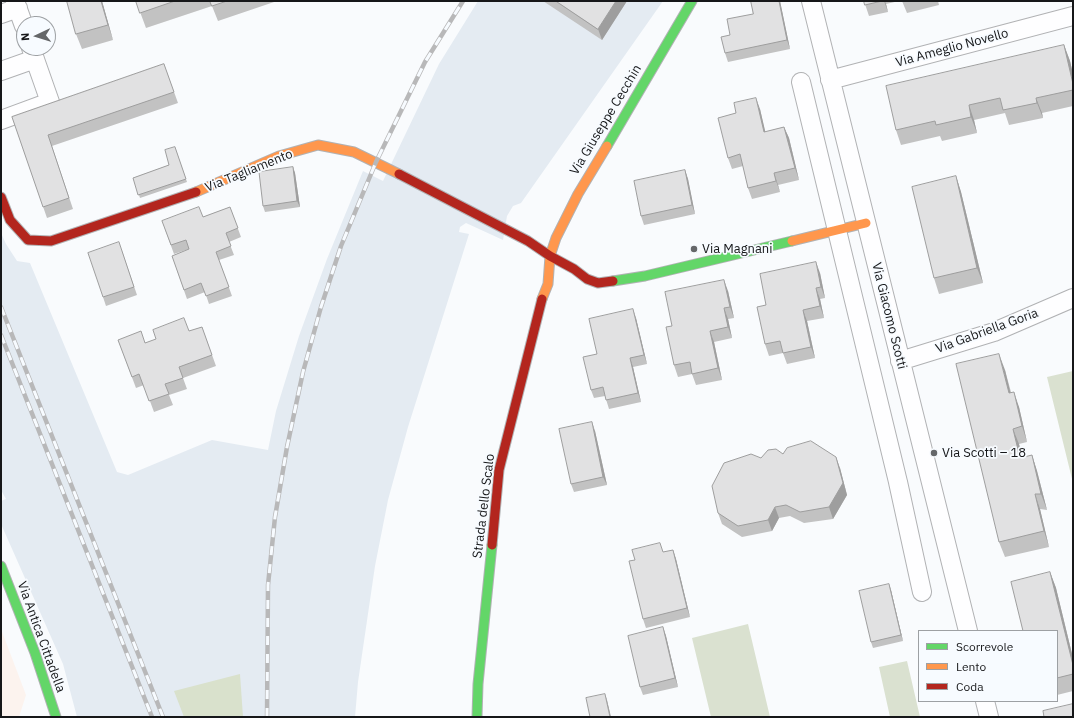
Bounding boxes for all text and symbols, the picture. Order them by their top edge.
north arrow [16,16,56,56]
street label: Via Ameglio Novello [894,25,1010,71]
text: N [18,32,32,41]
street label: Via Giuseppe Cecchin [567,62,645,178]
street label: Via Tagliamento [203,146,295,196]
place label: Via Magnani [702,241,772,257]
marker: Via Magnani [689,244,699,254]
street label: Via Giacomo Scotti [868,261,910,371]
street label: Via Gabriella Goria [934,305,1040,357]
place label: Via Scotti – 18 [942,445,1026,461]
marker: Via Scotti – 18 [929,448,939,458]
street label: Strada dello Scalo [470,453,498,559]
street label: Via Antica Cittadella [14,579,68,695]
legend [918,630,1058,702]
text: Scorrevole [956,639,1013,654]
text: Lento [956,659,986,674]
text: Coda [956,679,984,694]

